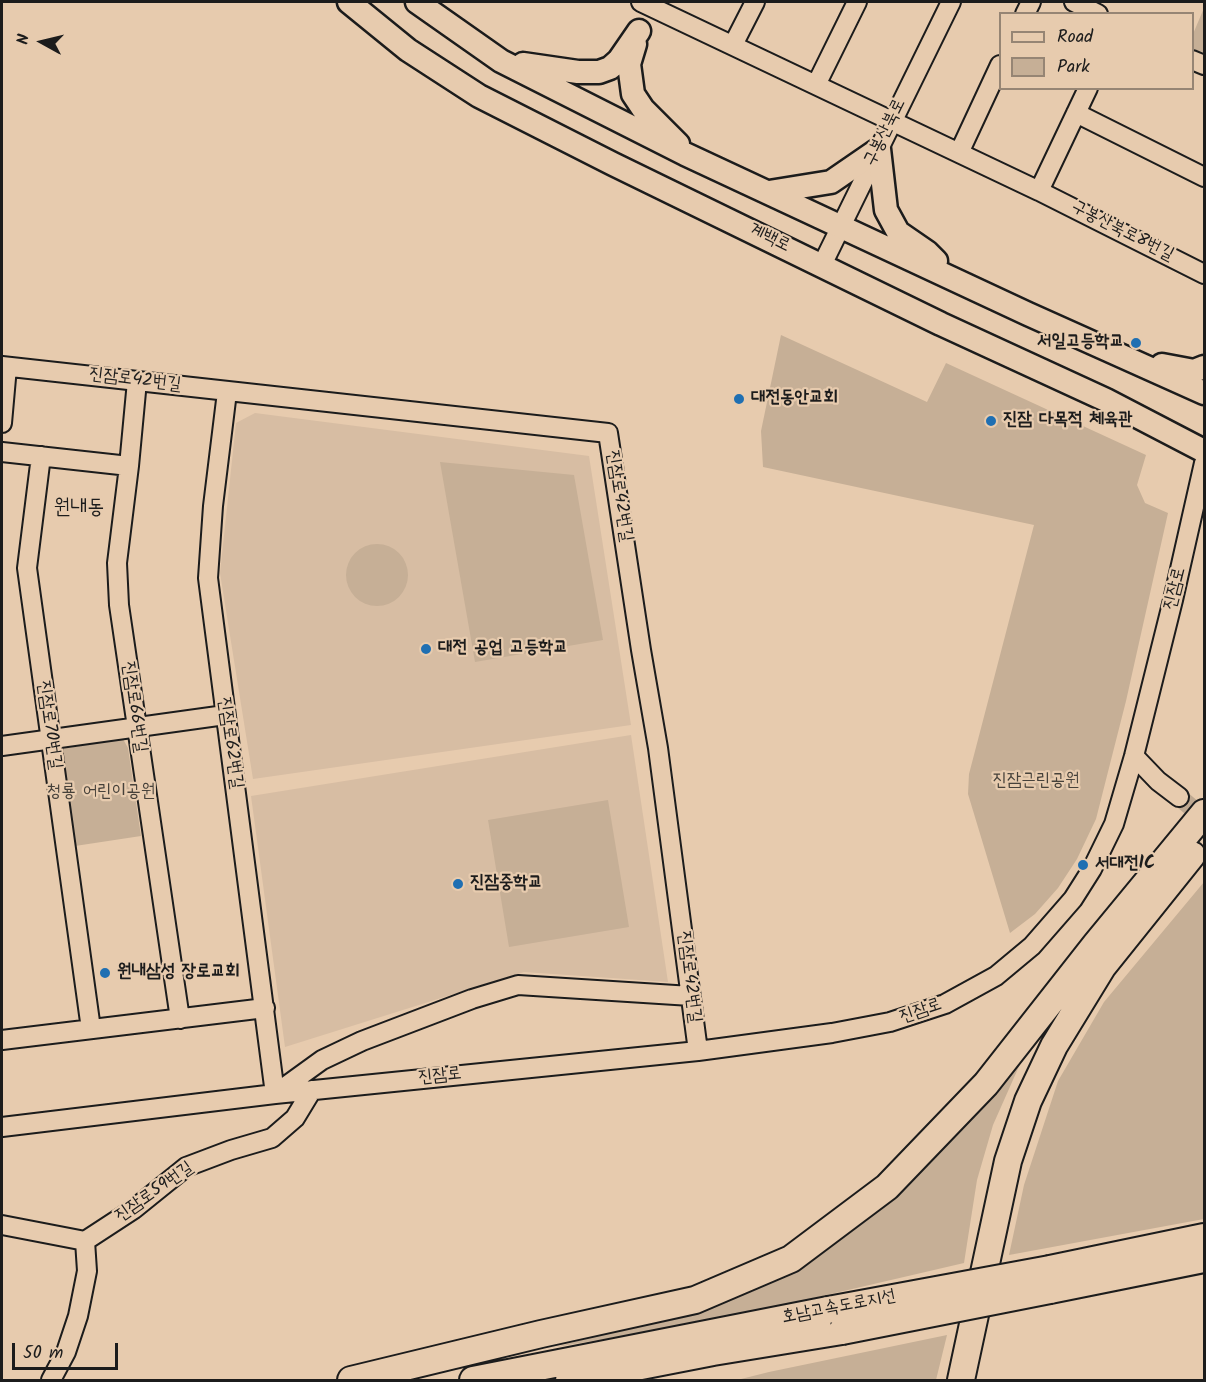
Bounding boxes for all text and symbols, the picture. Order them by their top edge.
north arrow [12,12,72,72]
legend [999,12,1194,90]
text: Road [1057,23,1093,52]
text: N [11,33,37,46]
text: Park [1057,53,1090,82]
street label: 구봉산북로 [860,96,912,170]
street label: 구봉산북로8번길 [1067,197,1177,267]
street label: 계백로 [745,220,793,258]
place label: 서일고등학교 [1037,332,1124,354]
marker: 서일고등학교 [1129,336,1143,350]
street label: 진잠로42번길 [88,365,182,397]
place label: 대전동안교회 [751,388,838,410]
marker: 대전동안교회 [732,392,746,406]
place label: 진잠 다목적 체육관 [1003,410,1133,432]
marker: 진잠 다목적 체육관 [984,414,998,428]
street label: 진잠로42번길 [600,448,636,544]
district label: 원내동 [54,496,104,522]
street label: 진잠로 [1160,565,1192,613]
place label: 대전 공업 고등학교 [438,638,568,660]
marker: 대전 공업 고등학교 [419,642,433,656]
street label: 진잠로66번길 [116,660,150,754]
street label: 진잠로70번길 [31,679,65,771]
street label: 진잠로62번길 [212,696,246,790]
park label: 진잠근린공원 [993,771,1079,793]
park label: 청룡 어린이공원 [47,782,155,804]
place label: 서대전IC [1095,854,1155,876]
marker: 서대전IC [1076,858,1090,872]
place label: 진잠중학교 [470,873,542,895]
marker: 진잠중학교 [451,877,465,891]
street label: 진잠로42번길 [672,930,704,1024]
place label: 원내삼성 장로교회 [117,962,240,984]
marker: 원내삼성 장로교회 [98,966,112,980]
street label: 진잠로 [897,995,945,1029]
street label: 진잠로 [417,1064,463,1090]
street label: 진잠로59번길 [112,1158,198,1228]
street label: 호남고속도로지선 [780,1286,898,1330]
scale bar [15,1331,122,1369]
text: 50 m [23,1339,63,1368]

